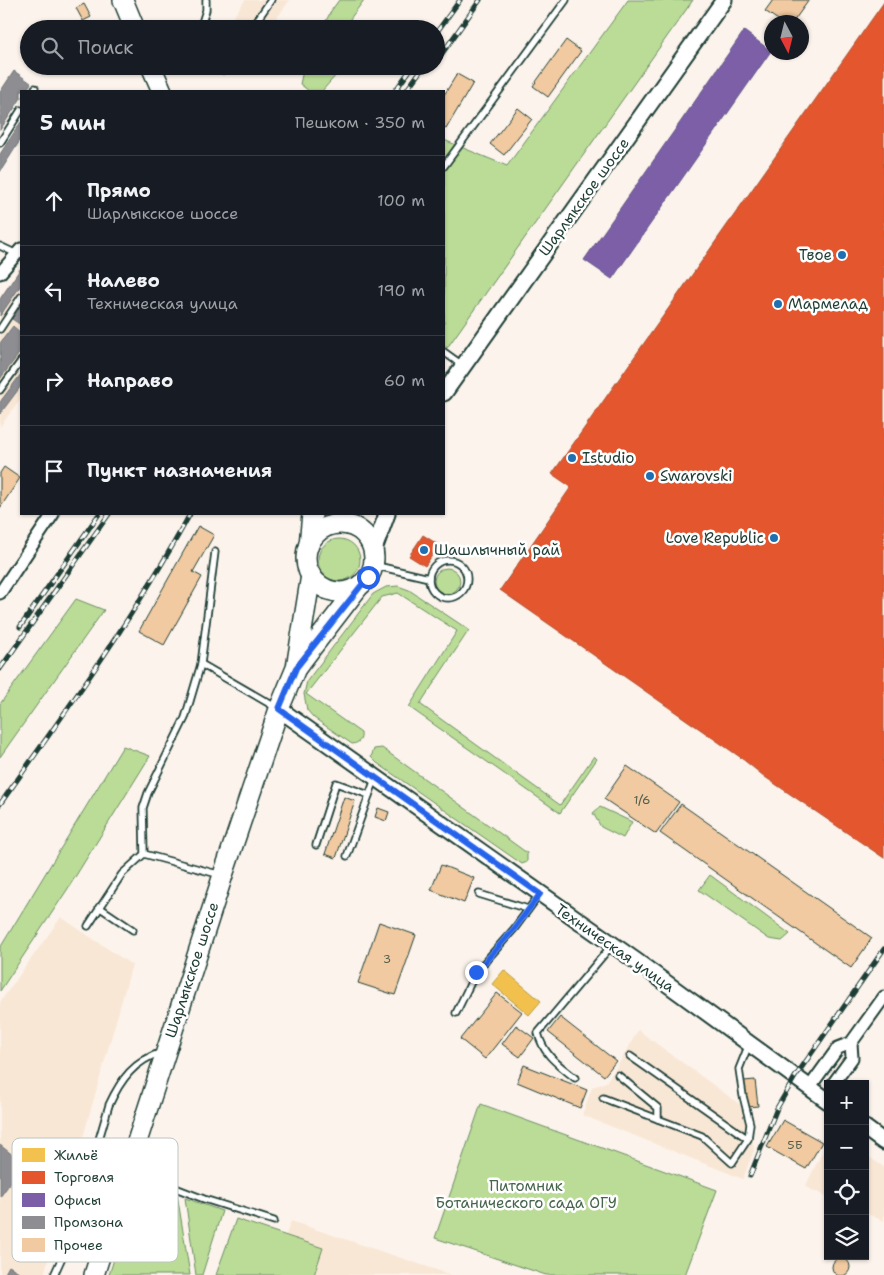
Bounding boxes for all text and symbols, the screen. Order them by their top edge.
north arrow [764,15,809,60]
search box [20,20,445,75]
icon: search [38,34,66,62]
text: Поиск [78,35,133,60]
text: 5 мин [40,109,106,137]
text: Пешком · 350 m [295,112,425,133]
street label: Шарлыкское шоссе [534,134,634,260]
text: Прямо [87,178,151,203]
icon: ahead [40,187,68,215]
text: 100 m [377,190,425,211]
text: Шарлыкское шоссе [87,203,238,224]
place label: Твое [799,245,832,265]
marker: Твое [836,249,848,261]
text: Налево [87,268,160,293]
icon: left [40,277,68,305]
text: 190 m [378,280,425,301]
text: Техническая улица [87,293,238,314]
place label: Мармелад [788,294,868,314]
marker: Мармелад [772,298,784,310]
icon: right [40,367,68,395]
text: Направо [87,368,173,393]
text: 60 m [384,370,425,391]
place label: Istudio [582,448,634,468]
marker: Istudio [566,452,578,464]
icon: arrive [40,457,68,485]
text: Пункт назначения [87,458,272,483]
place label: Swarovski [660,466,732,486]
marker: Swarovski [644,470,656,482]
place label: Love Republic [666,528,764,548]
marker: Love Republic [768,532,780,544]
place label: Шашлычный рай [434,540,560,560]
marker: Шашлычный рай [418,544,430,556]
route start [357,566,380,589]
house number: 1/6 [634,792,650,808]
street label: Шарлыкское шоссе [161,899,223,1041]
street label: Техническая улица [551,899,679,997]
house number: 3 [383,951,391,967]
route end [465,961,488,984]
map controls [824,1080,869,1260]
button: + [824,1080,869,1125]
button: − [824,1125,869,1170]
house number: 5Б [787,1137,803,1153]
legend [12,1138,178,1262]
text: Жильё [54,1146,98,1164]
text: Торговля [54,1168,114,1186]
button: locate [824,1170,869,1215]
park label: Питомник Ботанического сада ОГУ [435,1176,617,1213]
text: Офисы [54,1191,101,1209]
text: Промзона [54,1213,123,1231]
button: layers [824,1215,869,1260]
text: Прочее [54,1236,103,1254]

